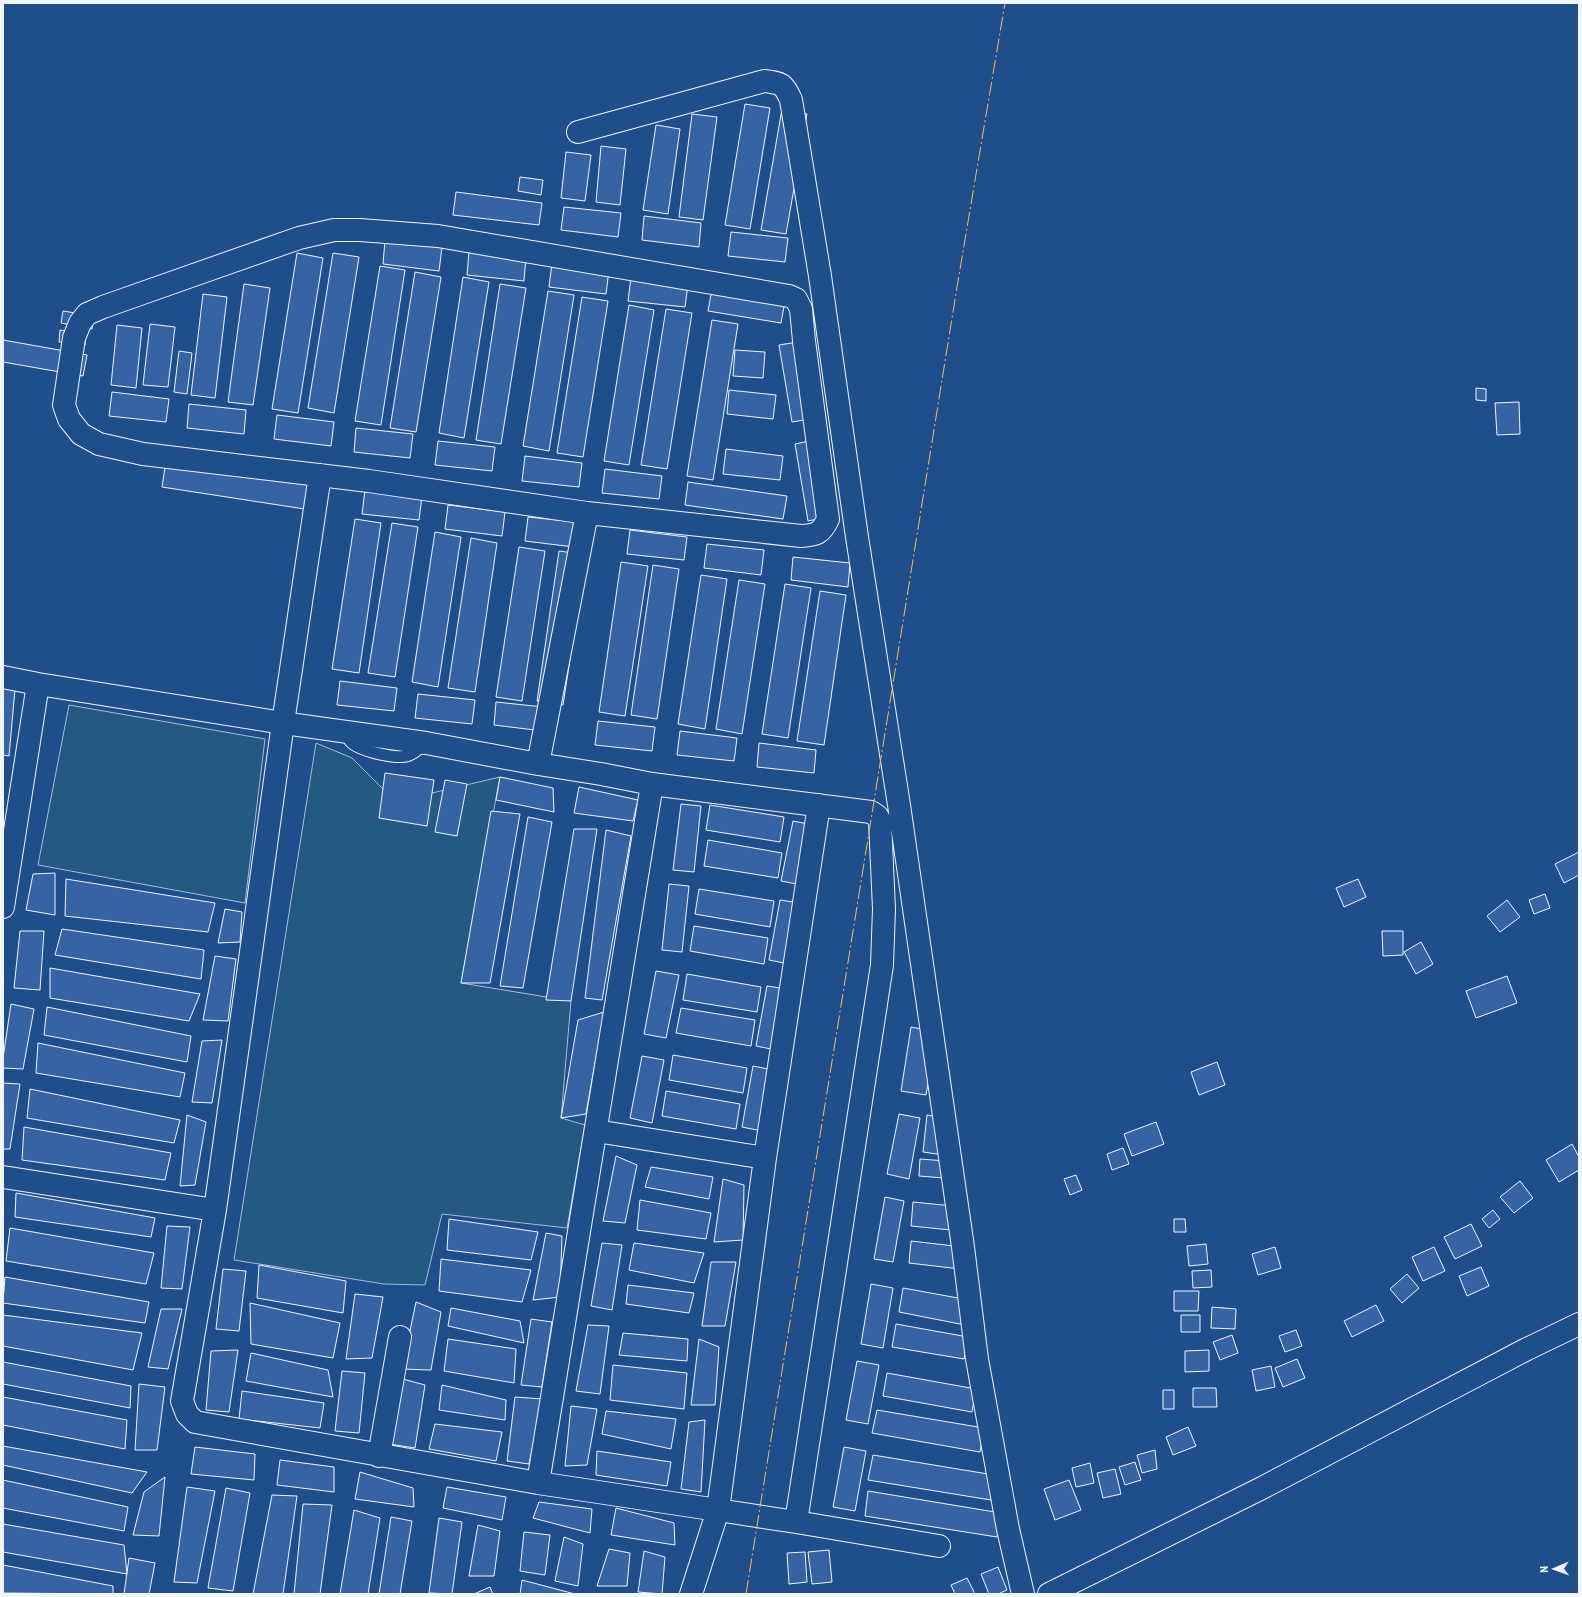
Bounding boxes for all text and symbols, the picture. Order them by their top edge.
north arrow [1534,1549,1574,1589]
text: N [1538,1565,1551,1573]

